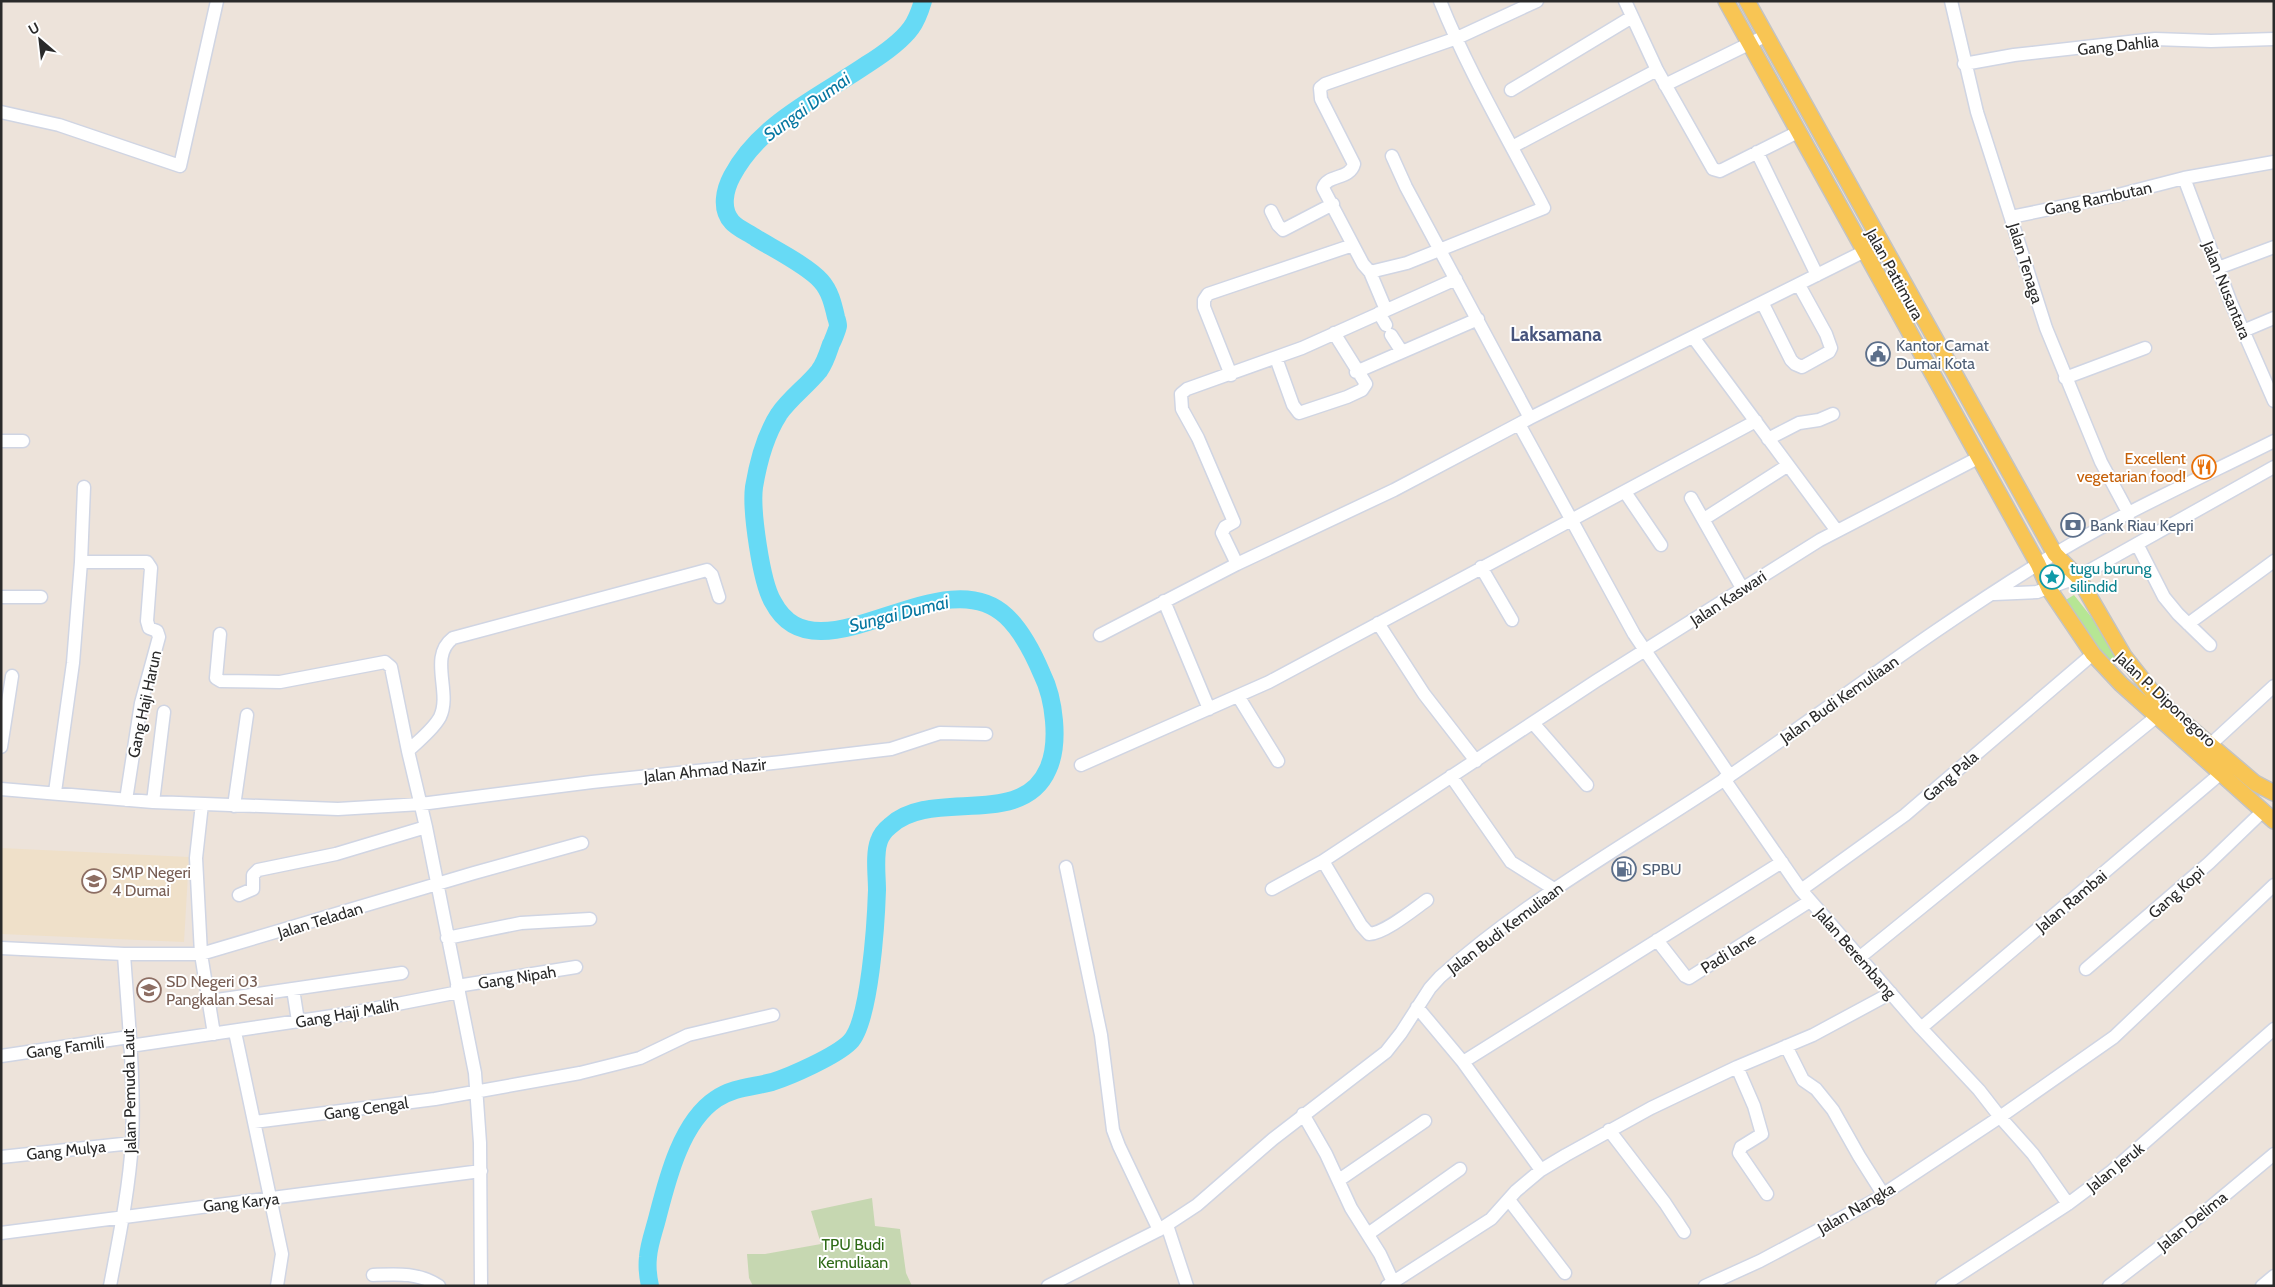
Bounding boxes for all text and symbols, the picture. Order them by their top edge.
north arrow [15,15,65,65]
text: U [25,18,43,39]
street label: Gang Dahlia [2076,32,2160,59]
water label: Sungai Dumai [759,67,856,146]
street label: Gang Rambutan [2043,178,2154,219]
street label: Jalan Tenaga [2004,220,2047,306]
street label: Jalan Pattimura [1861,224,1928,323]
street label: Jalan Nusantara [2198,238,2255,342]
district label: Laksamana [1510,323,1602,346]
place label: Kantor Camat Dumai Kota [1896,336,1989,373]
public building icon: Kantor Camat Dumai Kota [1865,341,1891,367]
place label: Excellent vegetarian food! [2077,449,2187,486]
restaurant icon: Excellent vegetarian food! [2191,454,2217,480]
bank icon: Bank Riau Kepri [2060,512,2086,538]
place label: Bank Riau Kepri [2090,516,2194,535]
place label: tugu burung silindid [2070,559,2152,596]
place icon: tugu burung silindid [2039,564,2065,590]
street label: Jalan Kaswari [1686,567,1770,631]
water label: Sungai Dumai [847,591,952,637]
street label: Jalan P. Diponegoro [2111,647,2220,751]
street label: Gang Haji Harun [124,649,165,760]
street label: Jalan Budi Kemuliaan [1776,651,1902,748]
street label: Gang Pala [1919,747,1982,806]
street label: Jalan Ahmad Nazir [642,755,768,786]
fuel station icon: SPBU [1611,856,1637,882]
place label: SPBU [1642,860,1682,879]
street label: Gang Kopi [2145,862,2208,922]
place label: SMP Negeri 4 Dumai [112,863,191,900]
street label: Jalan Rambai [2031,866,2111,937]
school or university icon: SMP Negeri 4 Dumai [81,868,107,894]
street label: Jalan Budi Kemuliaan [1443,879,1567,979]
street label: Jalan Teladan [274,899,365,943]
street label: Jalan Berembang [1810,903,1901,1003]
street label: Padi lane [1697,929,1759,978]
street label: Gang Nipah [477,962,557,993]
place label: SD Negeri 03 Pangkalan Sesai [166,972,274,1009]
school or university icon: SD Negeri 03 Pangkalan Sesai [136,977,162,1003]
street label: Gang Haji Malih [294,995,400,1032]
street label: Jalan Pemuda Laut [119,1028,140,1155]
street label: Gang Famili [25,1033,105,1062]
street label: Gang Cengal [323,1093,410,1124]
street label: Gang Mulya [26,1137,107,1164]
street label: Jalan Jeruk [2082,1138,2148,1197]
street label: Jalan Nangka [1813,1179,1899,1239]
street label: Jalan Delima [2153,1187,2231,1256]
street label: Gang Karya [202,1189,280,1216]
park label: TPU Budi Kemuliaan [818,1235,888,1272]

